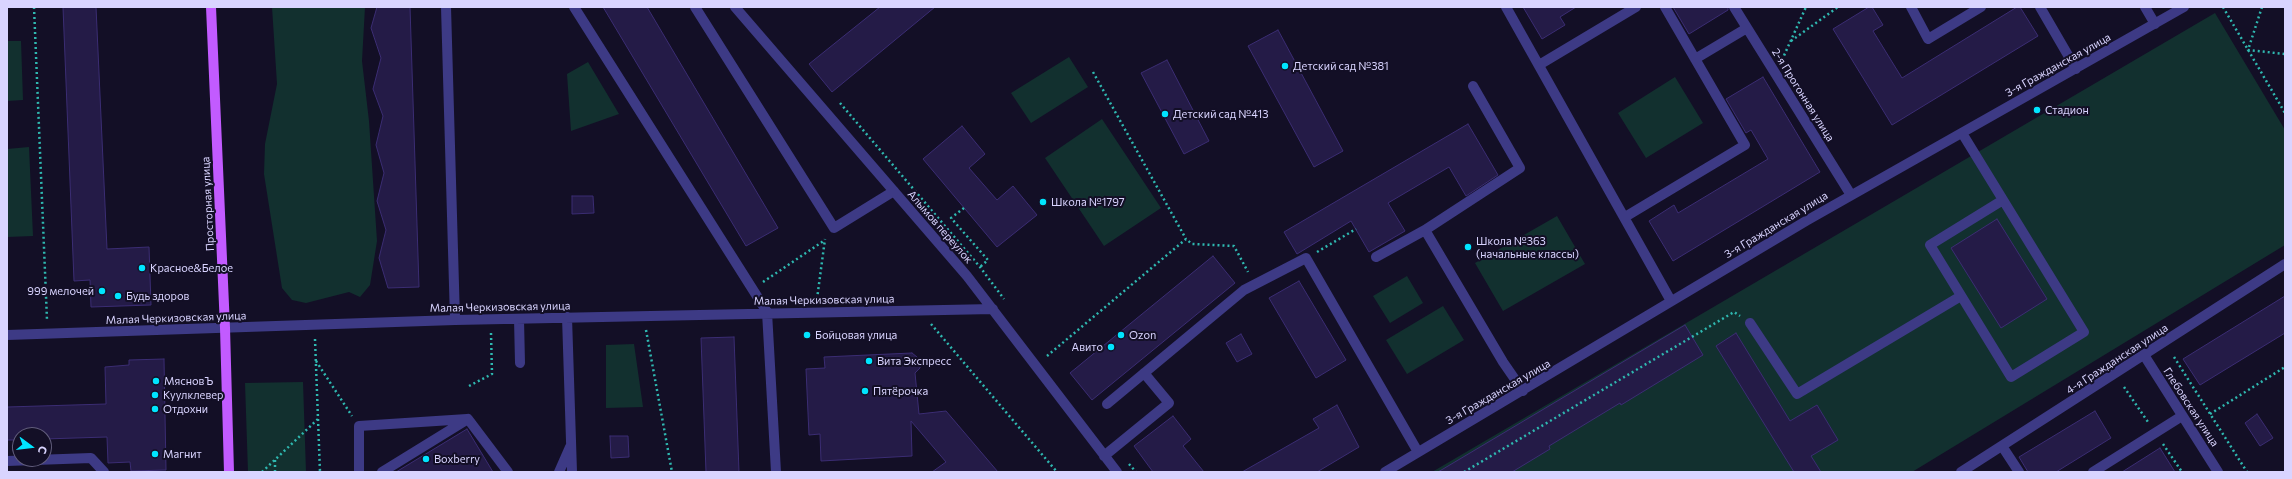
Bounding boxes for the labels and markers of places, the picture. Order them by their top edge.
place label: Детский сад №381 [1293,59,1389,73]
marker: Детский сад №381 [1280,61,1290,71]
place label: Стадион [2045,103,2089,117]
marker: Стадион [2032,105,2042,115]
place label: Детский сад №413 [1173,107,1268,121]
marker: Детский сад №413 [1160,109,1170,119]
place label: Школа №1797 [1051,195,1125,209]
marker: Школа №1797 [1038,197,1048,207]
place label: Школа №363 (начальные классы) [1476,234,1579,260]
marker: Школа №363 (начальные классы) [1463,242,1473,252]
place label: Красное&Белое [150,261,233,275]
marker: Красное&Белое [137,263,147,273]
place label: 999 мелочей [27,284,94,298]
marker: 999 мелочей [97,286,107,296]
place label: Будь здоров [126,289,189,303]
marker: Будь здоров [113,291,123,301]
place label: Бойцовая улица [815,328,897,342]
place label: Ozon [1129,328,1156,342]
marker: Бойцовая улица [802,330,812,340]
marker: Ozon [1116,330,1126,340]
place label: Авито [1072,340,1103,354]
marker: Авито [1106,342,1116,352]
place label: Вита Экспресс [877,354,951,368]
marker: Вита Экспресс [864,356,874,366]
place label: МясновЪ [164,374,213,388]
marker: МясновЪ [151,376,161,386]
place label: Пятёрочка [873,384,928,398]
marker: Пятёрочка [860,386,870,396]
place label: Куулклевер [163,388,223,402]
marker: Куулклевер [150,390,160,400]
place label: Отдохни [163,402,208,416]
marker: Отдохни [150,404,160,414]
place label: Магнит [163,447,202,461]
marker: Магнит [150,449,160,459]
place label: Boxberry [434,452,480,466]
marker: Boxberry [421,454,431,464]

